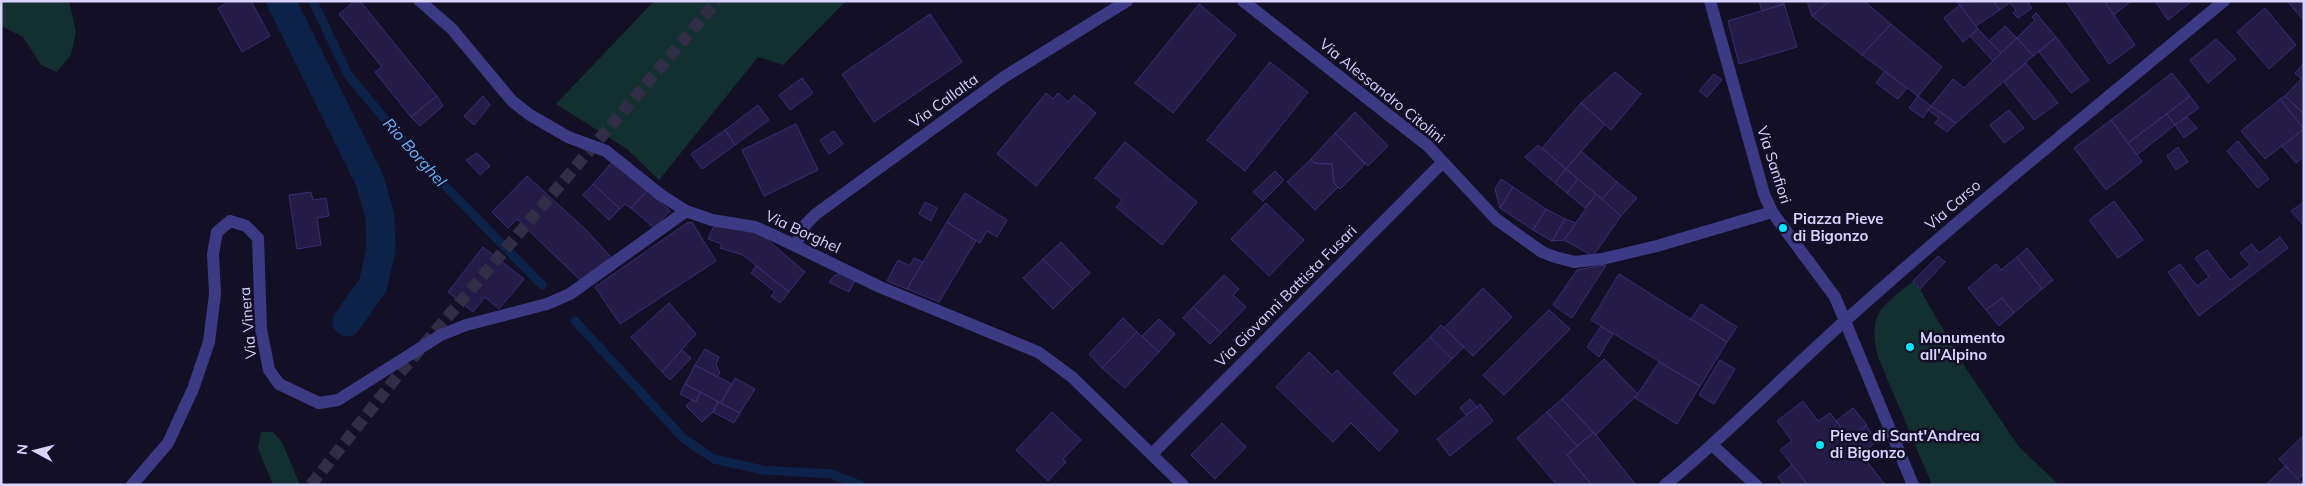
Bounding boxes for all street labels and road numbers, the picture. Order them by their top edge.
street label: Via Alessandro Citolini [1316,34,1449,147]
street label: Via Callalta [906,69,982,132]
street label: Via Sanfiori [1753,124,1796,206]
street label: Via Carso [1921,175,1984,234]
street label: Via Borghel [763,206,844,257]
street label: Via Giovanni Battista Fusari [1211,221,1361,371]
street label: Via Vinera [235,286,260,360]

